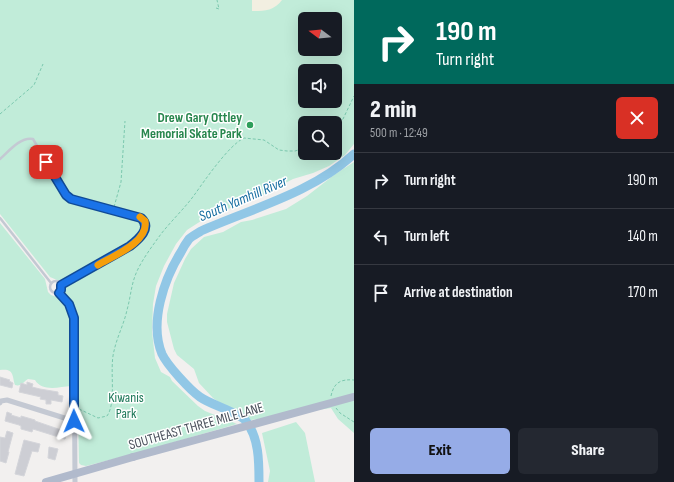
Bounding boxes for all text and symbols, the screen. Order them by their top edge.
north arrow [298,12,342,56]
map controls [298,12,342,160]
text: 190 m [436,15,497,48]
icon: right [370,16,422,68]
text: Turn right [436,49,494,70]
button: sound [298,64,342,108]
text: 2 min [370,95,417,124]
button: close [616,97,658,139]
place label: Drew Gary Ottley Memorial Skate Park [141,109,242,142]
button: search [298,116,342,160]
marker: Drew Gary Ottley Memorial Skate Park [245,120,255,130]
text: 500 m · 12:49 [370,125,428,141]
pin [29,145,63,179]
icon: arrive [35,151,57,173]
icon: right [370,170,392,192]
water label: South Yamhill River [196,171,291,226]
text: Turn right [404,171,456,190]
text: 190 m [627,171,658,190]
icon: left [370,226,392,248]
text: Turn left [404,227,449,246]
text: 140 m [628,227,658,246]
icon: arrive [370,282,392,304]
text: Arrive at destination [404,283,513,302]
text: 170 m [628,283,658,302]
park label: Kiwanis Park [108,389,144,422]
street label: SOUTHEAST THREE MILE LANE [127,399,266,453]
position arrow [53,400,95,442]
button: Exit [370,428,510,474]
button: Share [518,428,658,474]

